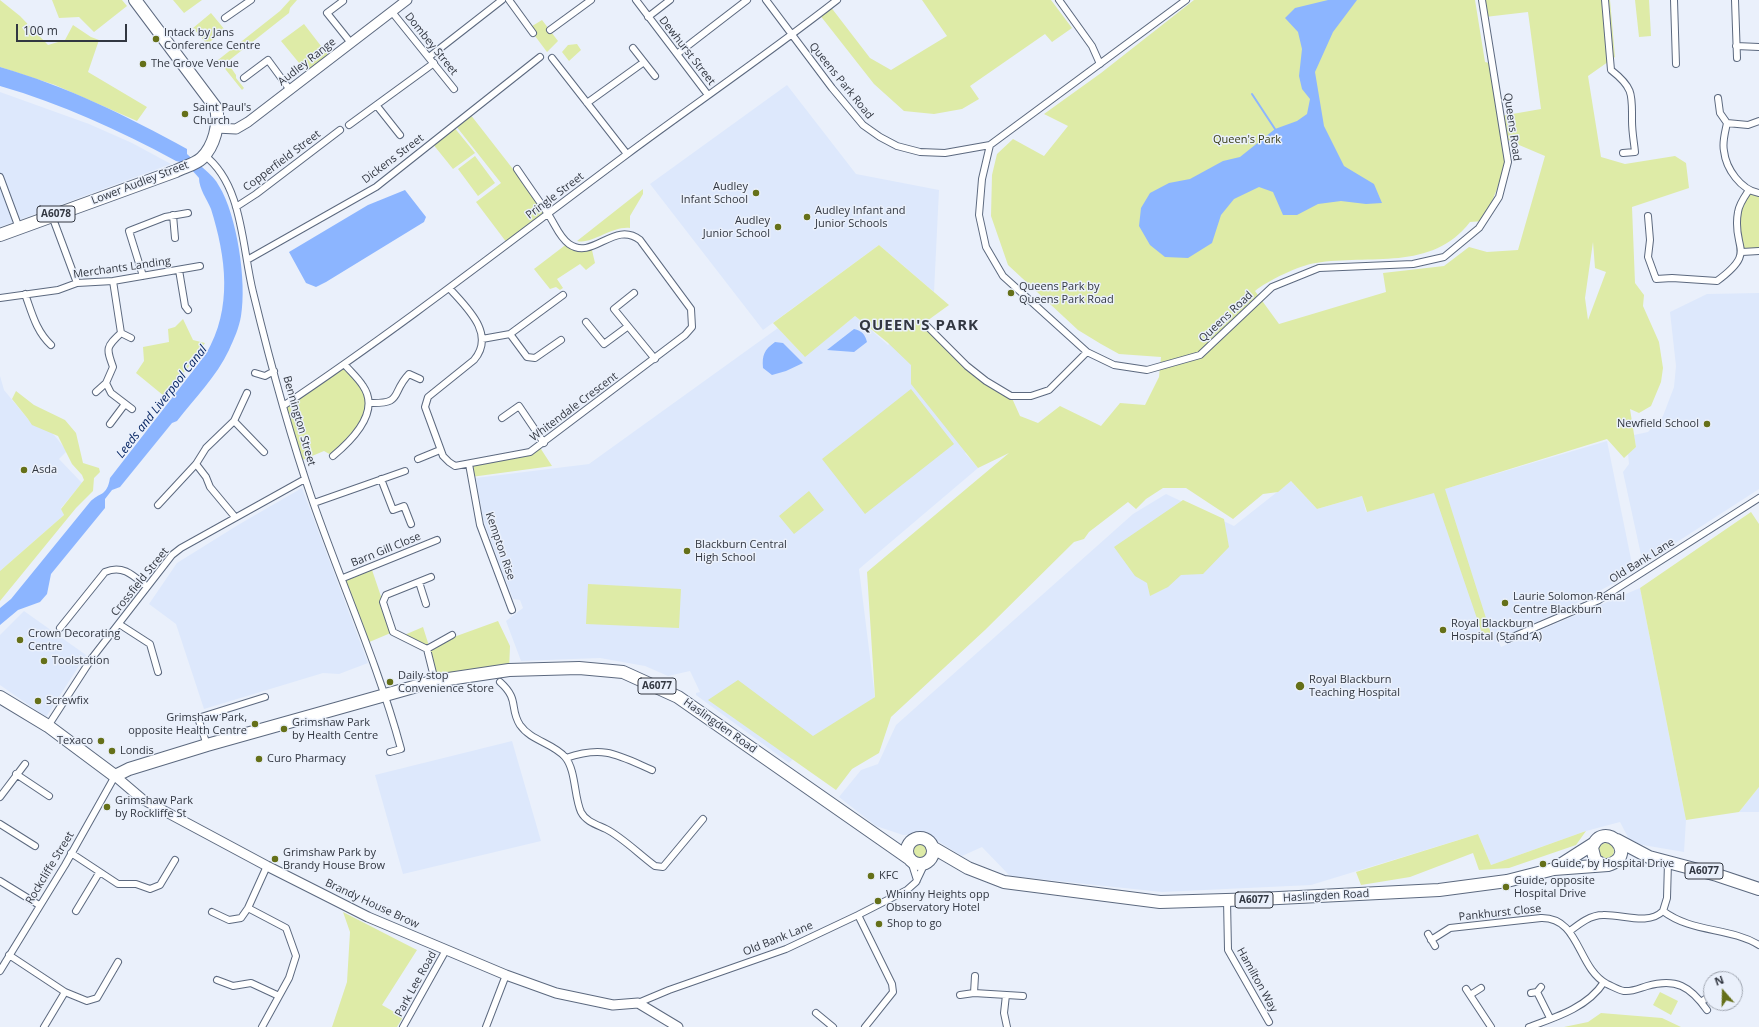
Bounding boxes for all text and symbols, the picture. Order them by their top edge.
street label: Dombey Street [402,10,460,78]
street label: Dewhurst Street [656,14,718,88]
scale bar [18,16,129,42]
text: 100 m [23,22,58,39]
place label: Intack by Jans Conference Centre [164,26,260,52]
marker: Intack by Jans Conference Centre [151,34,161,44]
street label: Audley Range [276,35,338,89]
street label: Queens Park Road [806,40,876,122]
place label: The Grove Venue [151,57,239,71]
marker: The Grove Venue [138,59,148,69]
street label: Queens Road [1501,92,1523,162]
place label: Saint Paul's Church [193,101,251,127]
marker: Saint Paul's Church [180,109,190,119]
street label: Copperfield Street [241,128,323,194]
street label: Dickens Street [360,132,426,186]
park label: Queen's Park [1213,133,1281,147]
street label: Lower Audley Street [90,158,190,208]
street label: Pringle Street [523,170,587,222]
place label: Audley Infant School [681,180,748,206]
marker: Audley Infant School [751,188,761,198]
place label: Audley Infant and Junior Schools [815,204,905,230]
road number: A6078 [37,206,75,222]
marker: Audley Infant and Junior Schools [802,212,812,222]
place label: Audley Junior School [703,214,770,240]
marker: Audley Junior School [773,222,783,232]
street label: Merchants Landing [72,255,172,281]
place label: Queens Park by Queens Park Road [1019,280,1114,306]
marker: Queens Park by Queens Park Road [1006,288,1016,298]
street label: Queens Road [1196,289,1256,345]
district label: QUEEN'S PARK [859,317,979,335]
water label: Leeds and Liverpool Canal [114,343,210,461]
street label: Whitendale Crescent [528,370,620,444]
street label: Bennington Street [280,374,318,468]
place label: Newfield School [1617,417,1699,431]
marker: Newfield School [1702,419,1712,429]
place label: Asda [32,463,57,477]
marker: Asda [19,465,29,475]
street label: Kempton Rise [482,510,518,582]
street label: Barn Gill Close [349,530,423,570]
street label: Old Bank Lane [1607,536,1677,586]
place label: Blackburn Central High School [695,538,787,564]
street label: Crossfield Street [108,545,172,619]
marker: Blackburn Central High School [682,546,692,556]
place label: Laurie Solomon Renal Centre Blackburn [1513,590,1625,616]
marker: Laurie Solomon Renal Centre Blackburn [1500,598,1510,608]
place label: Royal Blackburn Hospital (Stand A) [1451,617,1542,643]
marker: Royal Blackburn Hospital (Stand A) [1438,625,1448,635]
place label: Crown Decorating Centre [28,627,120,653]
marker: Crown Decorating Centre [15,635,25,645]
place label: Toolstation [52,654,109,668]
marker: Toolstation [39,656,49,666]
place label: Daily stop Convenience Store [398,669,494,695]
place label: Royal Blackburn Teaching Hospital [1309,673,1400,699]
marker: Daily stop Convenience Store [385,677,395,687]
road number: A6077 [638,678,676,694]
marker: Royal Blackburn Teaching Hospital [1294,680,1306,692]
place label: Screwfix [46,694,89,708]
marker: Screwfix [33,696,43,706]
street label: Haslingden Road [681,696,759,756]
place label: Grimshaw Park, opposite Health Centre [128,711,247,737]
place label: Grimshaw Park by Health Centre [292,716,378,742]
marker: Grimshaw Park, opposite Health Centre [250,719,260,729]
marker: Grimshaw Park by Health Centre [279,724,289,734]
place label: Texaco [57,734,93,748]
marker: Texaco [96,736,106,746]
place label: Londis [120,744,154,758]
marker: Londis [107,746,117,756]
place label: Curo Pharmacy [267,752,346,766]
marker: Curo Pharmacy [254,754,264,764]
place label: Grimshaw Park by Rockliffe St [115,794,193,820]
marker: Grimshaw Park by Rockliffe St [102,802,112,812]
street label: Rockcliffe Street [23,829,77,907]
place label: Grimshaw Park by Brandy House Brow [283,846,385,872]
marker: Grimshaw Park by Brandy House Brow [270,854,280,864]
place label: Guide, by Hospital Drive [1551,857,1674,871]
marker: Guide, by Hospital Drive [1538,859,1548,869]
road number: A6077 [1685,863,1723,879]
place label: KFC [879,869,898,883]
marker: KFC [866,871,876,881]
place label: Guide, opposite Hospital Drive [1514,874,1595,900]
street label: Brandy House Brow [323,876,421,932]
marker: Guide, opposite Hospital Drive [1501,882,1511,892]
street label: Haslingden Road [1282,887,1370,905]
place label: Whinny Heights opp Observatory Hotel [886,888,989,914]
road number: A6077 [1235,892,1273,908]
marker: Whinny Heights opp Observatory Hotel [873,896,883,906]
street label: Pankhurst Close [1458,902,1542,924]
place label: Shop to go [887,917,942,931]
street label: Old Bank Lane [741,919,815,959]
marker: Shop to go [874,919,884,929]
street label: Hamilton Way [1234,945,1280,1015]
street label: Park Lee Road [393,949,439,1019]
north arrow [1703,971,1743,1011]
text: N [1712,972,1726,989]

